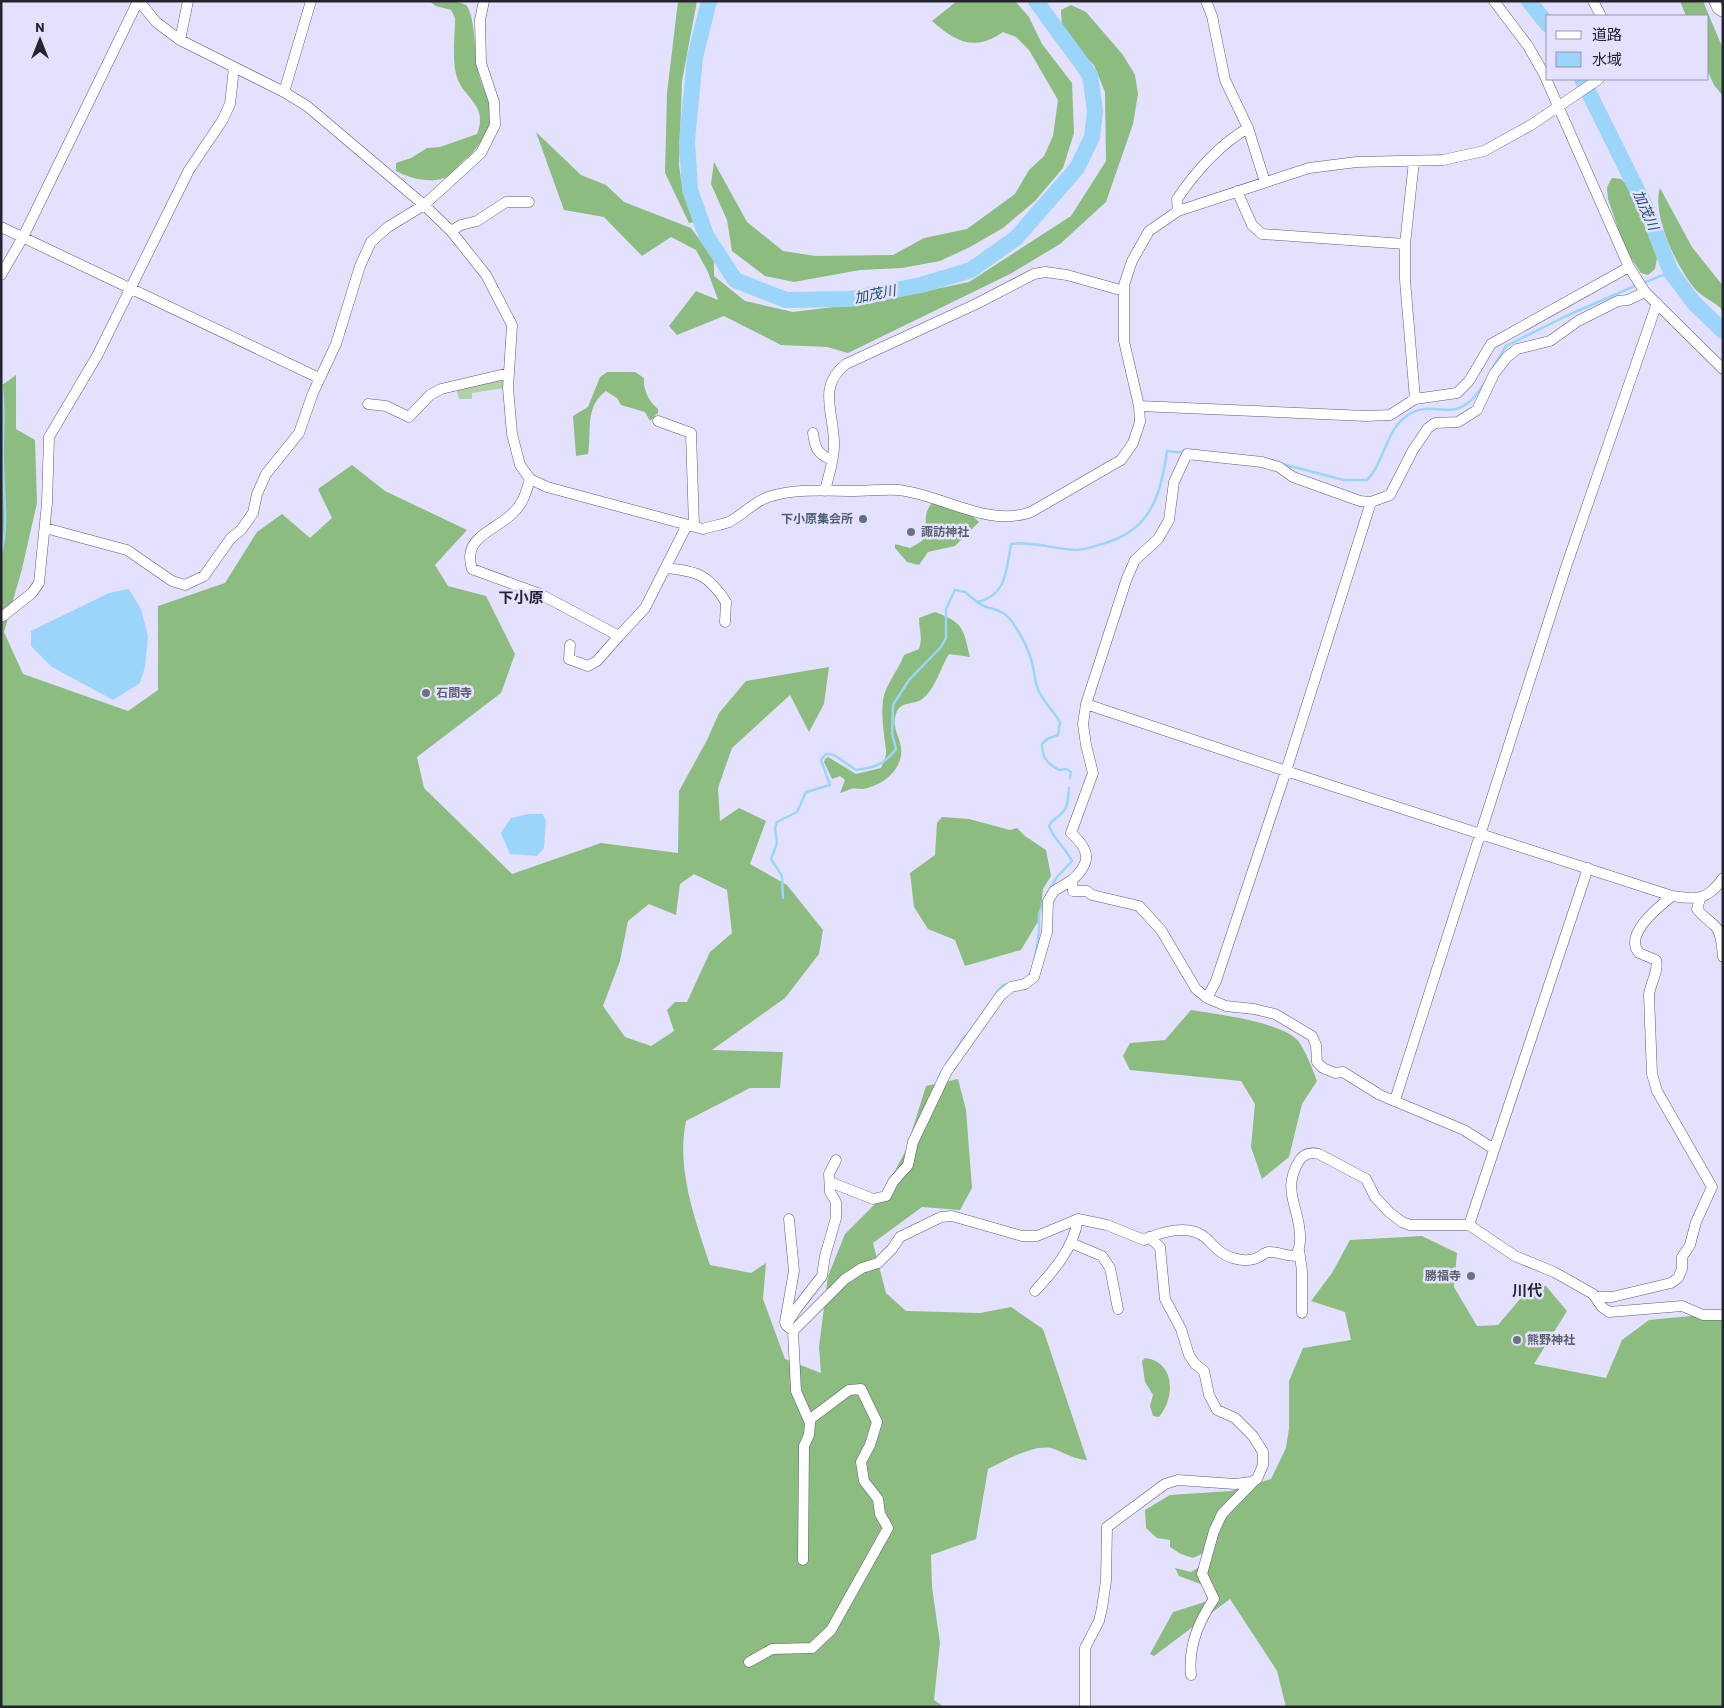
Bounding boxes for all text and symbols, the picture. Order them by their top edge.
north arrow [15,15,65,65]
legend [1546,15,1709,80]
text: N [35,18,45,35]
text: 道路 [1592,25,1622,43]
text: 水域 [1592,50,1622,68]
water label: 加茂川 [1630,187,1664,234]
water label: 加茂川 [853,281,899,306]
place label: 下小原集会所 [781,511,853,525]
marker: 下小原集会所 [857,513,869,525]
place label: 諏訪神社 [921,524,969,538]
marker: 諏訪神社 [905,526,917,538]
district label: 下小原 [498,588,544,606]
place label: 石間寺 [436,685,472,699]
marker: 石間寺 [420,687,432,699]
place label: 勝福寺 [1425,1268,1461,1282]
marker: 勝福寺 [1465,1270,1477,1282]
district label: 川代 [1512,1281,1542,1299]
place label: 熊野神社 [1527,1332,1575,1346]
marker: 熊野神社 [1511,1334,1523,1346]

